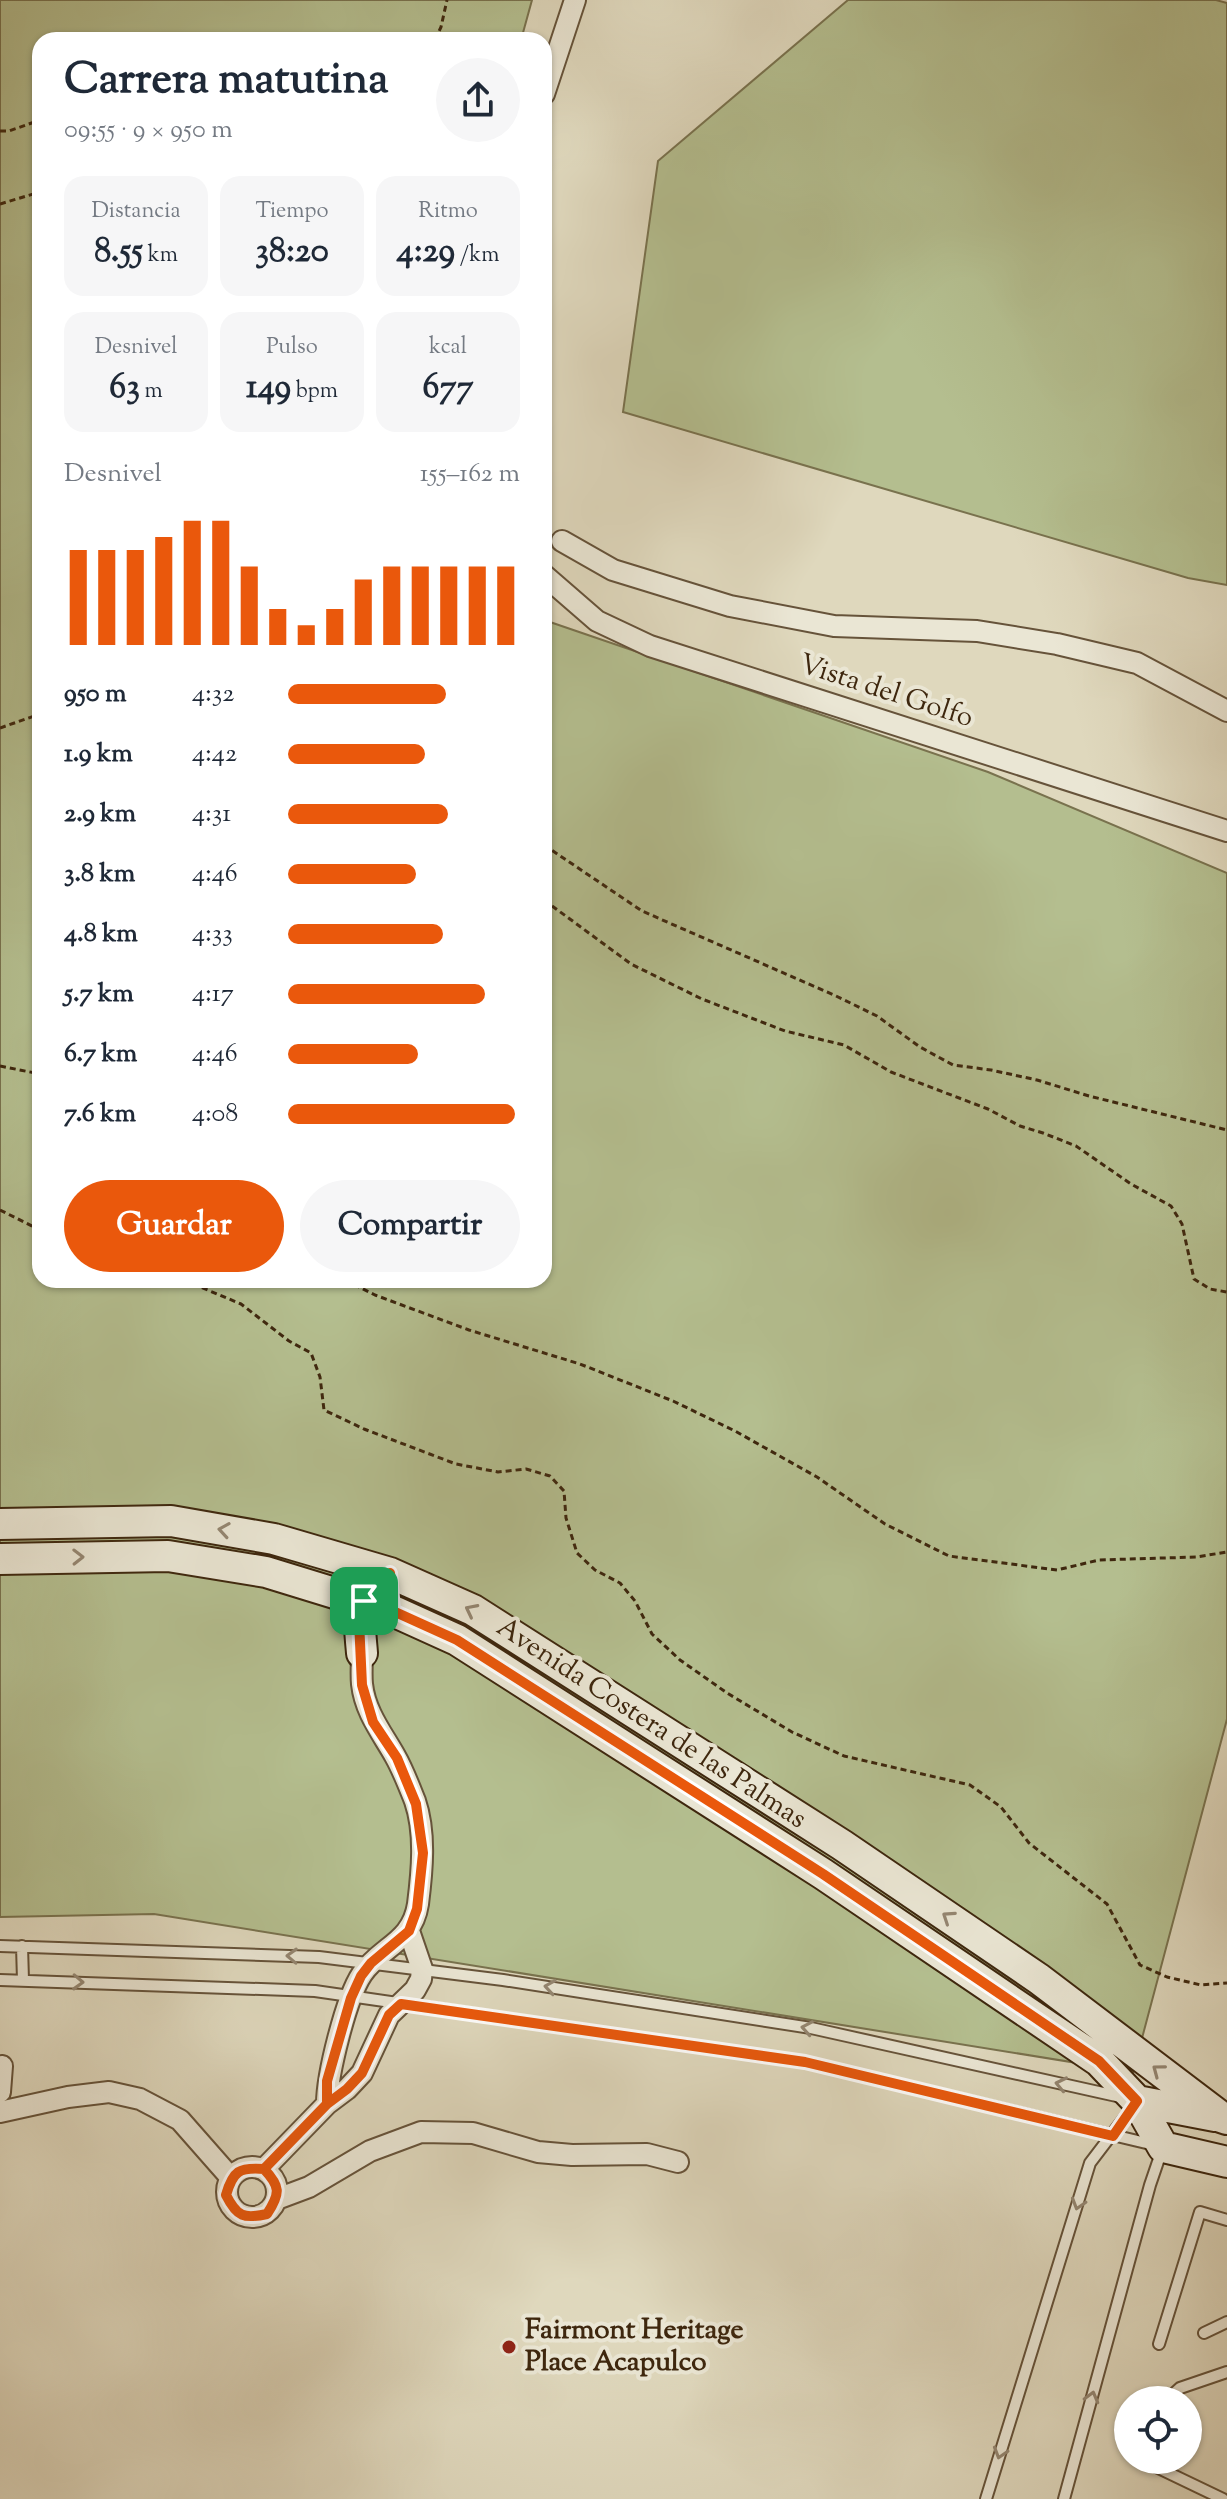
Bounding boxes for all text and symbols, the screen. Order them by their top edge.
text: Carrera matutina [64,50,389,113]
button: share [436,58,520,142]
text: 09:55 · 9 × 950 m [64,112,233,149]
text: Distancia [91,196,181,228]
text: Tiempo [256,196,329,228]
text: Ritmo [418,196,478,228]
text: 8.55 [94,228,143,277]
text: 38:20 [255,228,329,277]
text: 4:29 [397,228,455,277]
text: km [143,240,178,272]
text: /km [455,240,499,272]
text: Desnivel [95,332,177,364]
text: Pulso [266,332,318,364]
text: kcal [429,332,467,364]
text: 63 [109,364,140,413]
text: 149 [246,364,291,413]
text: 677 [423,364,473,413]
text: m [140,376,163,408]
text: bpm [291,376,338,408]
text: Desnivel [64,456,162,493]
text: 155–162 m [420,456,520,493]
street label: Vista del Golfo [794,645,978,739]
text: 950 m [64,676,127,713]
text: 4:32 [192,676,235,713]
text: 1.9 km [64,736,133,773]
text: 4:42 [192,736,237,773]
text: 2.9 km [64,796,136,833]
text: 4:31 [192,796,231,833]
text: 3.8 km [64,856,135,893]
text: 4:46 [192,856,238,893]
text: 4.8 km [64,916,138,953]
text: 4:33 [192,916,233,953]
text: 5.7 km [64,976,134,1013]
text: 4:17 [192,976,234,1013]
text: 6.7 km [64,1036,137,1073]
text: 4:46 [192,1036,238,1073]
text: 7.6 km [64,1096,136,1133]
text: 4:08 [192,1096,238,1133]
button: Guardar [64,1180,284,1272]
button: Compartir [300,1180,520,1272]
one-way arrow [217,1523,231,1540]
one-way arrow [72,1549,85,1566]
pin [330,1567,398,1635]
icon: arrive [342,1579,386,1623]
one-way arrow [464,1604,479,1619]
street label: Avenida Costera de las Palmas [488,1608,814,1840]
one-way arrow [942,1912,957,1927]
one-way arrow [285,1947,298,1964]
one-way arrow [72,1974,85,1991]
one-way arrow [543,1979,557,1996]
one-way arrow [800,2021,814,2038]
one-way arrow [1153,2065,1167,2079]
one-way arrow [1054,2076,1068,2093]
one-way arrow [1071,2197,1087,2211]
place label: Fairmont Heritage Place Acapulco [525,2311,744,2383]
marker: Fairmont Heritage Place Acapulco [500,2338,518,2356]
map controls [1114,2386,1202,2474]
button: locate [1114,2386,1202,2474]
one-way arrow [1083,2390,1099,2404]
one-way arrow [994,2445,1010,2459]

